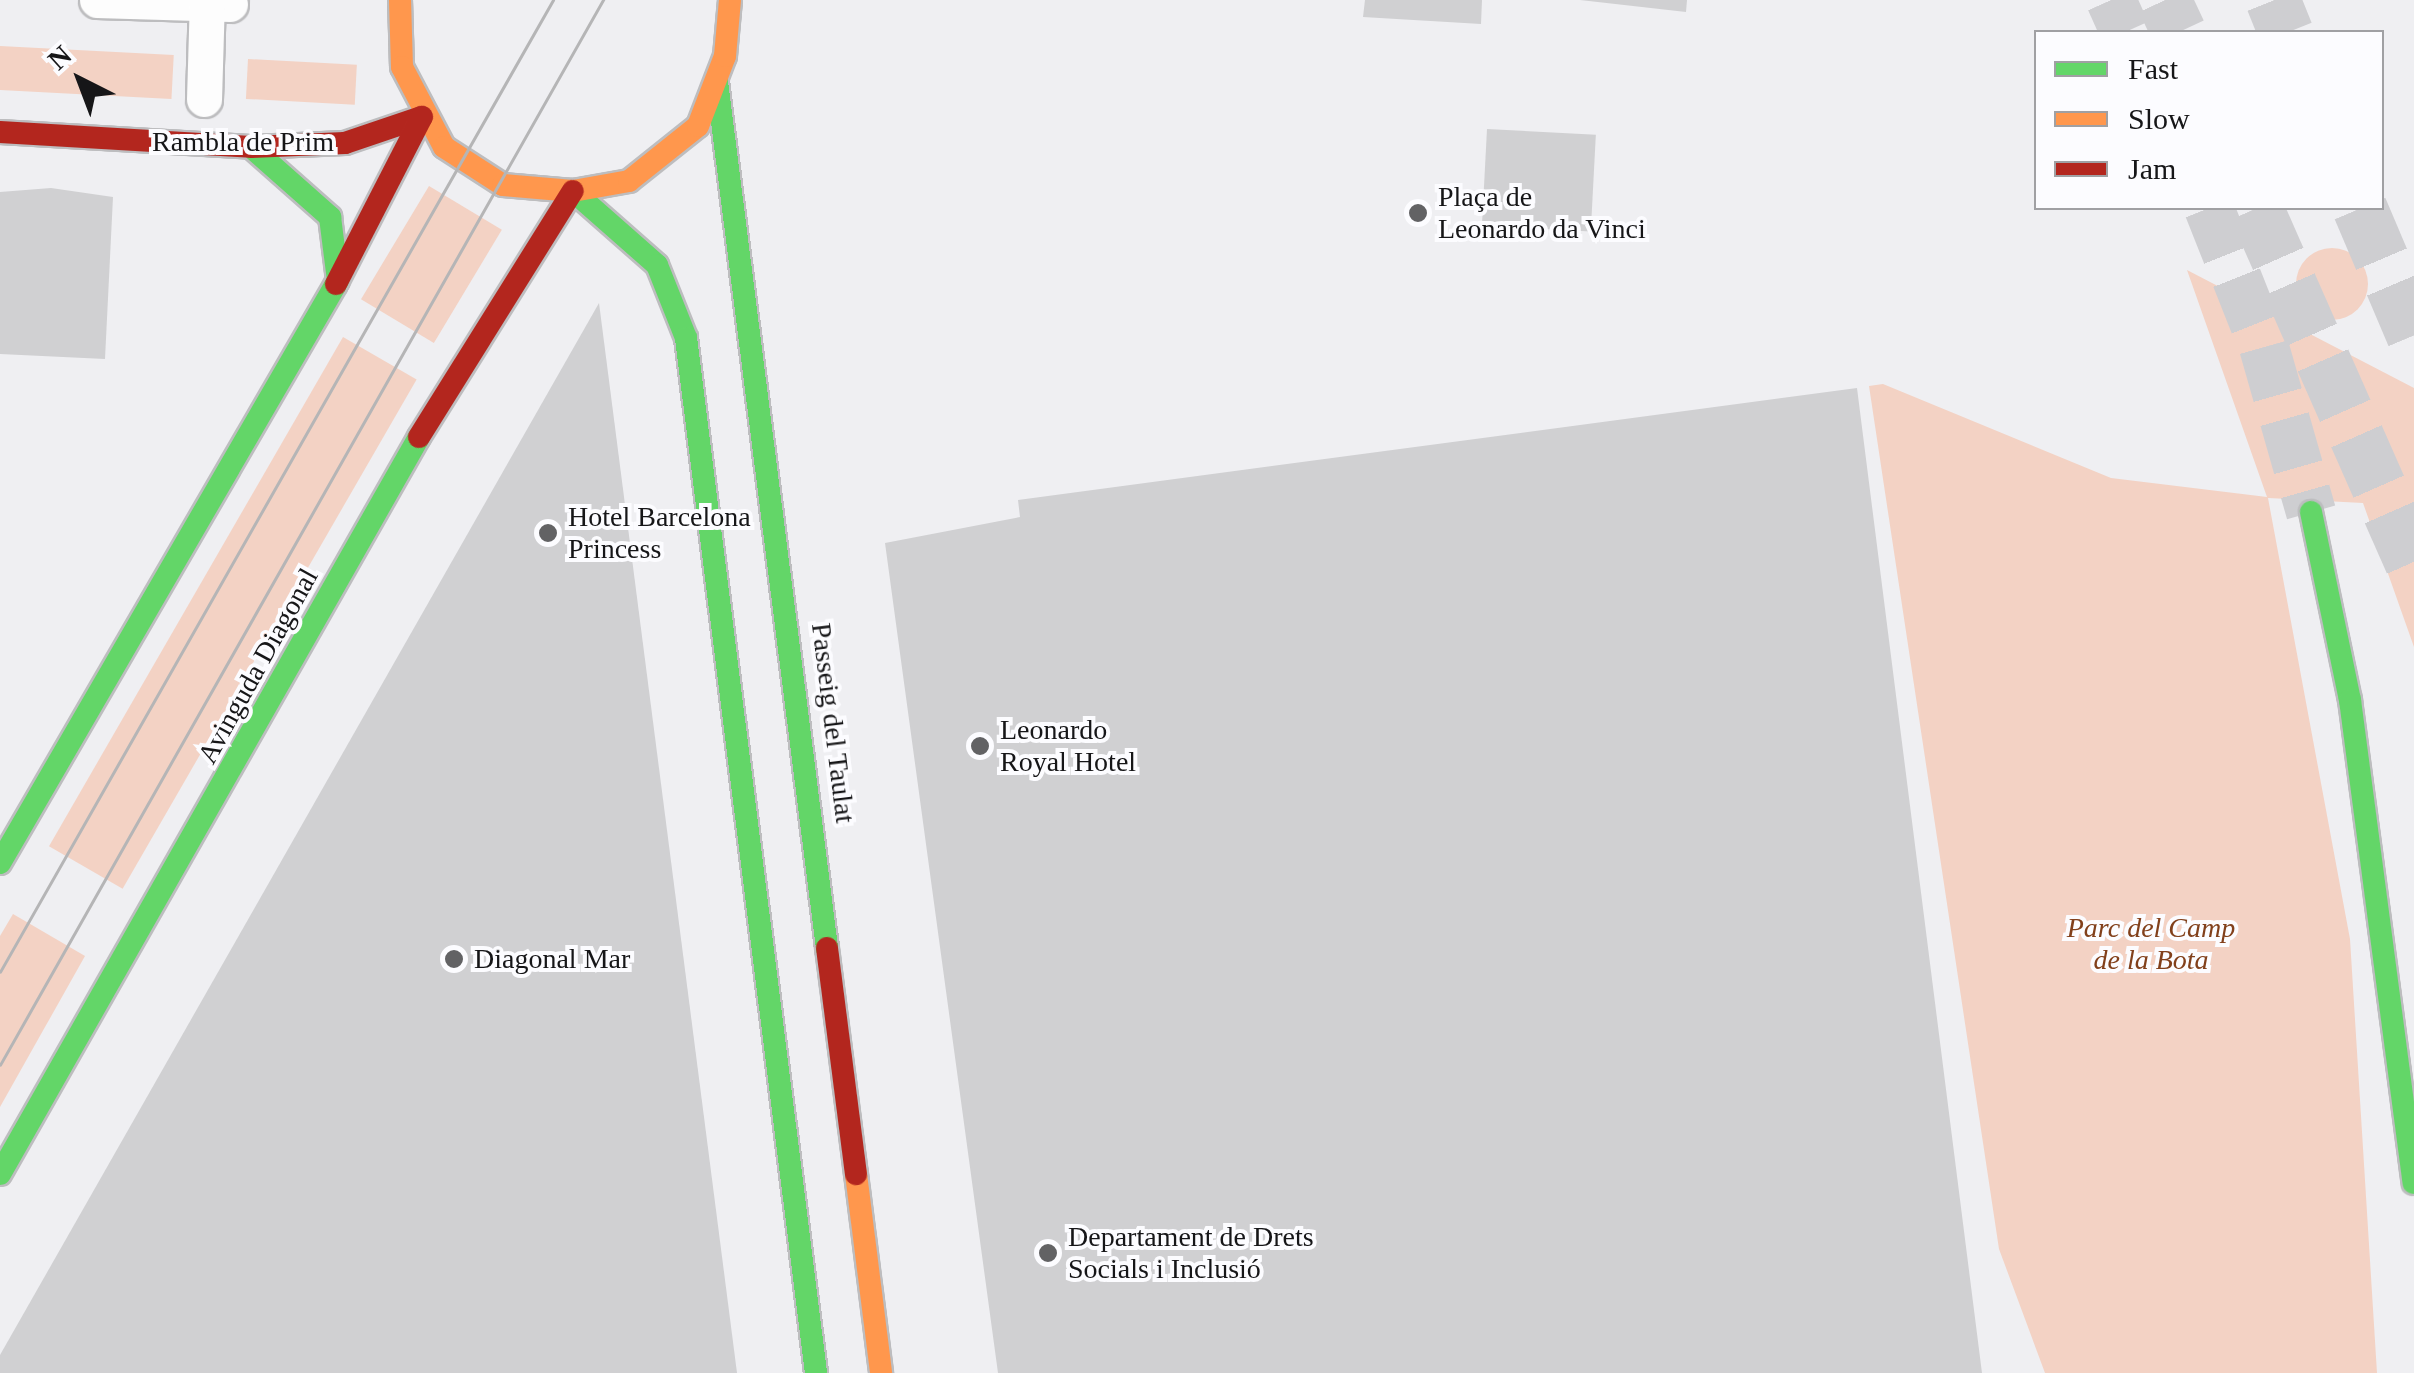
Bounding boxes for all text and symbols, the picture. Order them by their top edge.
north arrow [30,30,130,130]
legend [2034,30,2384,210]
text: N [42,39,77,76]
text: Fast [2128,52,2178,85]
text: Slow [2128,102,2190,135]
street label: Rambla de Prim [152,125,334,159]
text: Jam [2128,152,2176,185]
place label: Plaça de Leonardo da Vinci [1438,180,1646,246]
marker: Plaça de Leonardo da Vinci [1407,202,1429,224]
place label: Hotel Barcelona Princess [568,500,751,566]
marker: Hotel Barcelona Princess [537,522,559,544]
street label: Avinguda Diagonal [190,563,326,769]
street label: Passeig del Taulat [804,621,862,825]
place label: Leonardo Royal Hotel [1000,713,1136,779]
marker: Leonardo Royal Hotel [969,735,991,757]
park label: Parc del Camp de la Bota [2067,911,2235,977]
place label: Diagonal Mar [474,942,630,976]
marker: Diagonal Mar [443,948,465,970]
place label: Departament de Drets Socials i Inclusió [1068,1220,1314,1286]
marker: Departament de Drets Socials i Inclusió [1037,1242,1059,1264]

